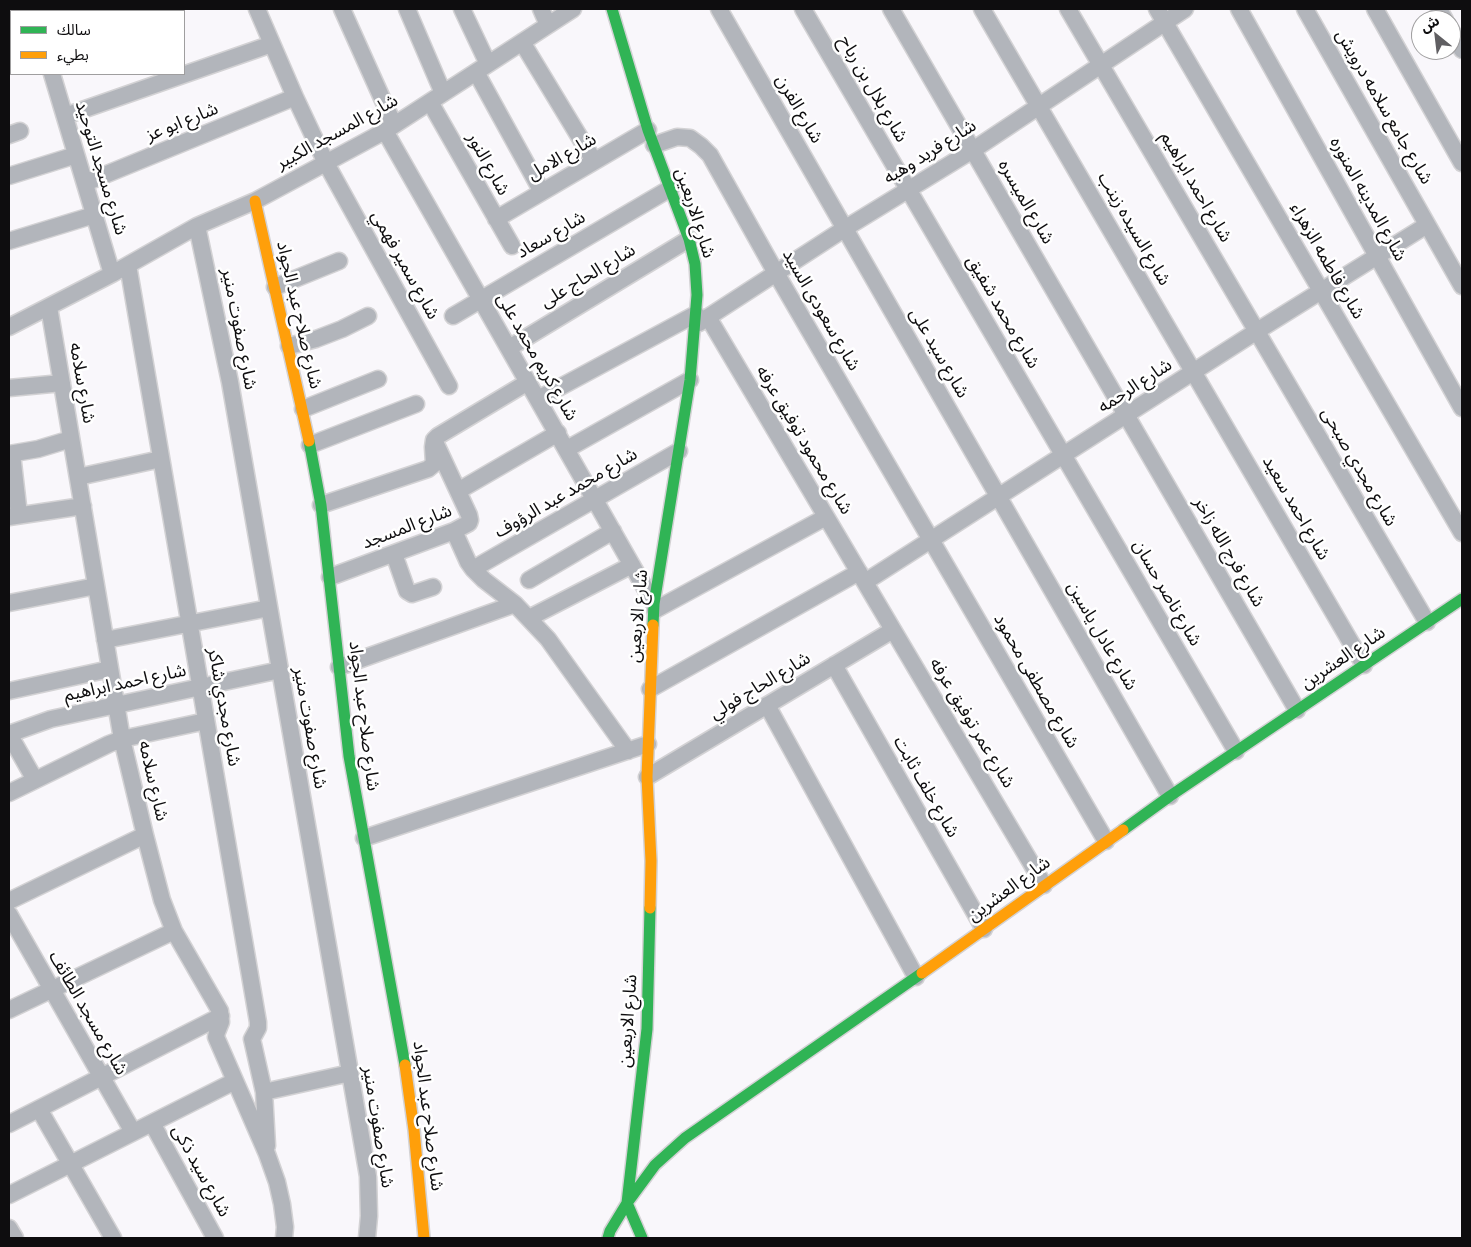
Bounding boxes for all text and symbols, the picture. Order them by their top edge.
text: ش [1416,9,1442,36]
legend [10,10,185,75]
north arrow [1411,10,1461,60]
text: سالك [57,17,91,40]
street label: شارع جامع سلامه درويش [1331,26,1437,188]
street label: شارع بلال بن رباح [834,32,912,146]
text: بطيء [57,42,89,65]
street label: شارع الفرن [771,71,827,147]
street label: شارع المسجد الكبير [272,90,402,174]
street label: شارع مسجد التوحيد [70,98,132,238]
street label: شارع ابو عز [143,98,221,146]
street label: شارع فريد وهبه [880,115,980,189]
street label: شارع احمد ابراهيم [1156,128,1236,246]
street label: شارع النور [462,129,514,199]
street label: شارع الامل [524,129,600,185]
street label: شارع المدينه المنوره [1325,133,1411,265]
street label: شارع الميسره [993,156,1059,248]
street label: شارع الاربعين [670,165,720,261]
street label: شارع السيده زينب [1093,168,1175,290]
street label: شارع فاطمه الزهراء [1285,199,1369,323]
street label: شارع سمير فهمي [366,207,444,323]
street label: شارع سعاد [513,207,589,263]
street label: شارع صلاح عبد الجواد [271,239,327,391]
street label: شارع الحاج على [537,239,639,313]
street label: شارع سعودى السيد [777,245,865,375]
street label: شارع محمد شفيق [962,251,1044,373]
street label: شارع صفوت منير [217,266,261,392]
street label: شارع كريم محمد على [492,289,582,425]
street label: شارع سيد على [905,304,973,402]
street label: شارع سلامه [64,341,100,425]
street label: شارع الرحمه [1094,354,1176,418]
street label: شارع محمود توفيق عرفه [751,362,857,518]
street label: شارع مجدي صبحى [1316,404,1402,530]
street label: شارع محمد عبد الرؤوف [491,443,641,543]
street label: شارع احمد سعيد [1257,452,1335,564]
street label: شارع فرج الله زاخر [1189,493,1269,611]
street label: شارع المسجد [359,500,455,554]
street label: شارع ناصر حسان [1128,536,1206,650]
street label: شارع الاربعين [623,568,653,664]
street label: شارع عادل ياسين [1062,578,1142,694]
street label: شارع مصطفى محمود [989,610,1083,752]
street label: شارع العشرين [1297,622,1389,694]
street label: شارع صلاح عبد الجواد [344,640,384,792]
street label: شارع مجدي شاكر [203,646,245,768]
street label: شارع الحاج فولي [706,647,814,725]
street label: شارع عمر توفيق عرفه [925,654,1019,792]
street label: شارع احمد ابراهيم [62,660,188,706]
street label: شارع صفوت منير [289,665,331,791]
street label: شارع خلف ثابت [888,733,964,841]
street label: شارع سلامه [133,739,173,823]
street label: شارع العشرين [963,852,1055,926]
street label: شارع مسجد الطائف [44,947,132,1079]
street label: شارع الاربعين [614,974,642,1068]
street label: شارع صلاح عبد الجواد [408,1040,448,1192]
street label: شارع صفوت منير [358,1064,398,1190]
street label: شارع سيد ذكى [167,1121,235,1221]

